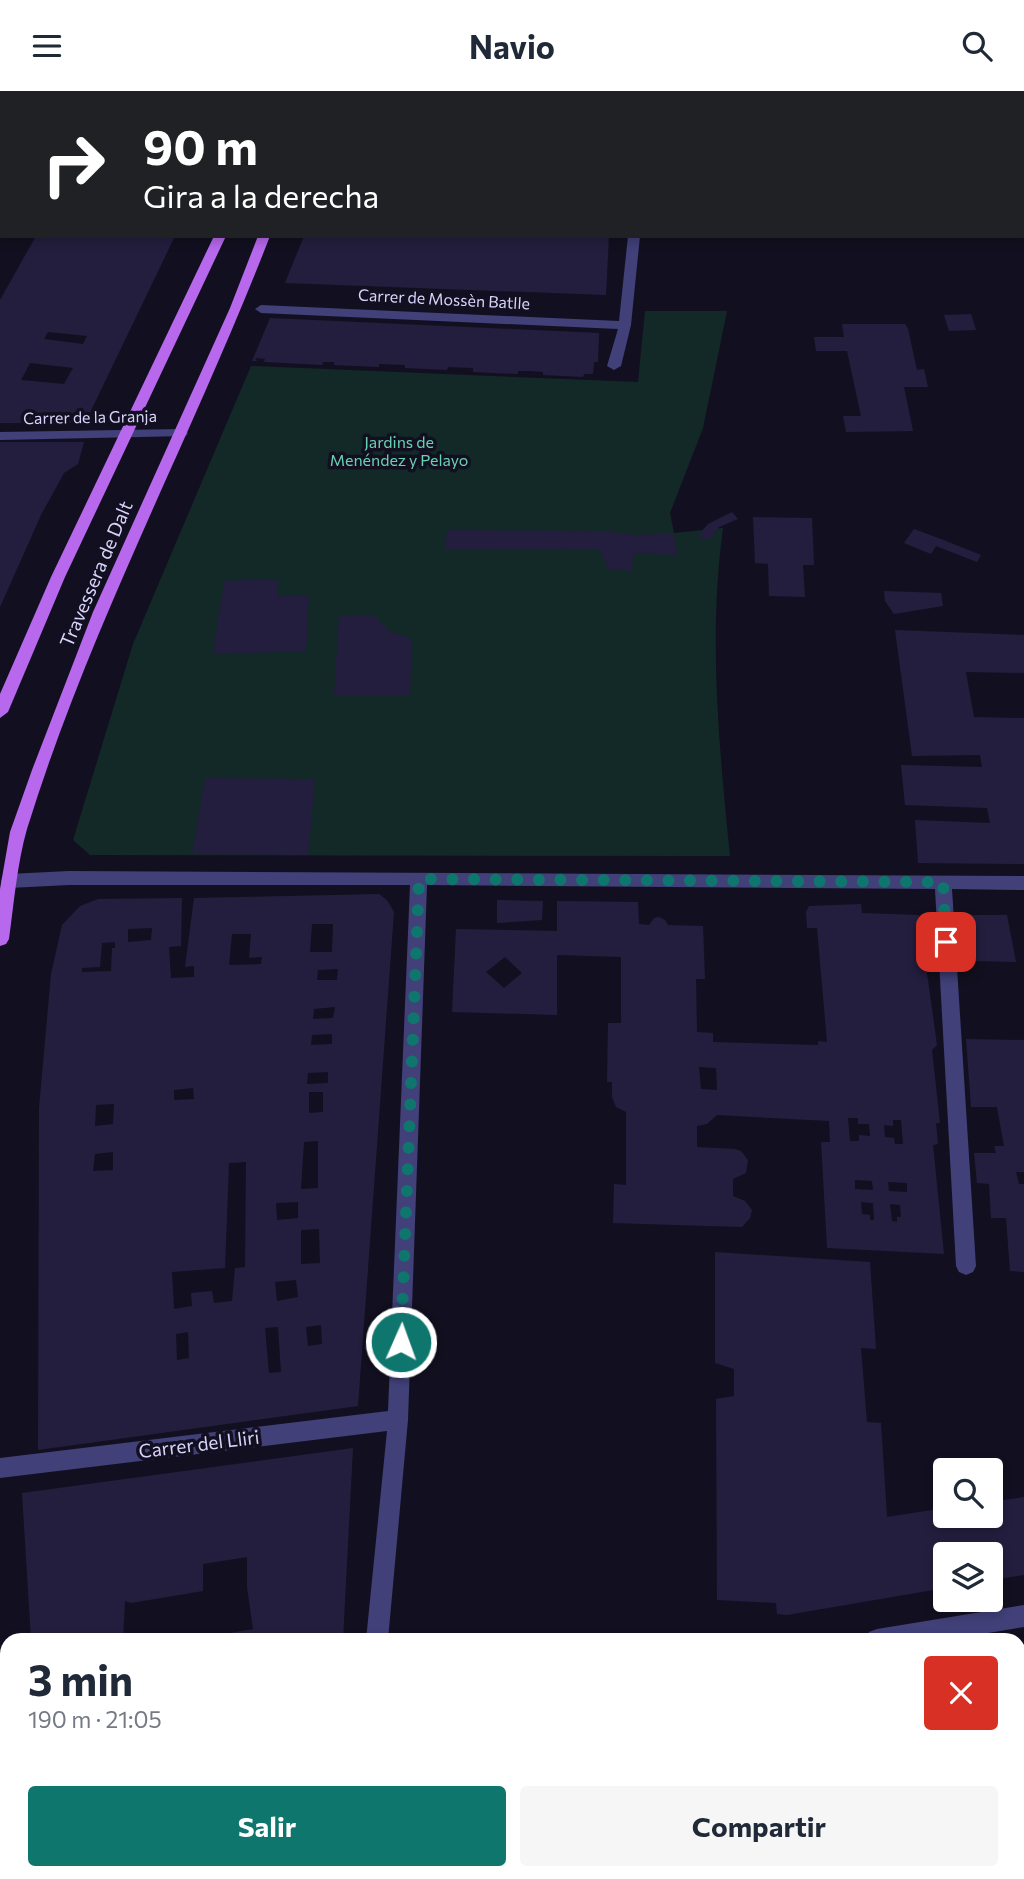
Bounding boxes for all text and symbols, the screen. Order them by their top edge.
text: Navio [469,26,555,66]
icon: menu [28,27,66,65]
icon: search [958,27,996,65]
text: 90 m [143,115,258,175]
icon: right [28,119,119,210]
text: Gira a la derecha [143,175,379,215]
street label: Carrer de Mossèn Batlle [358,285,530,312]
street label: Carrer de la Granja [23,406,157,427]
park label: Jardins de Menéndez y Pelayo [330,432,468,469]
street label: Travessera de Dalt [54,497,137,650]
pin [916,912,976,972]
icon: arrive [927,923,965,961]
position arrow [364,1305,438,1379]
street label: Carrer del Lliri [137,1425,261,1462]
map controls [933,1458,1003,1612]
button: search [933,1458,1003,1528]
button: layers [933,1542,1003,1612]
text: 3 min [28,1653,133,1705]
button: close [924,1656,998,1730]
text: 190 m · 21:05 [28,1705,162,1733]
button: Salir [28,1786,506,1866]
button: Compartir [520,1786,998,1866]

